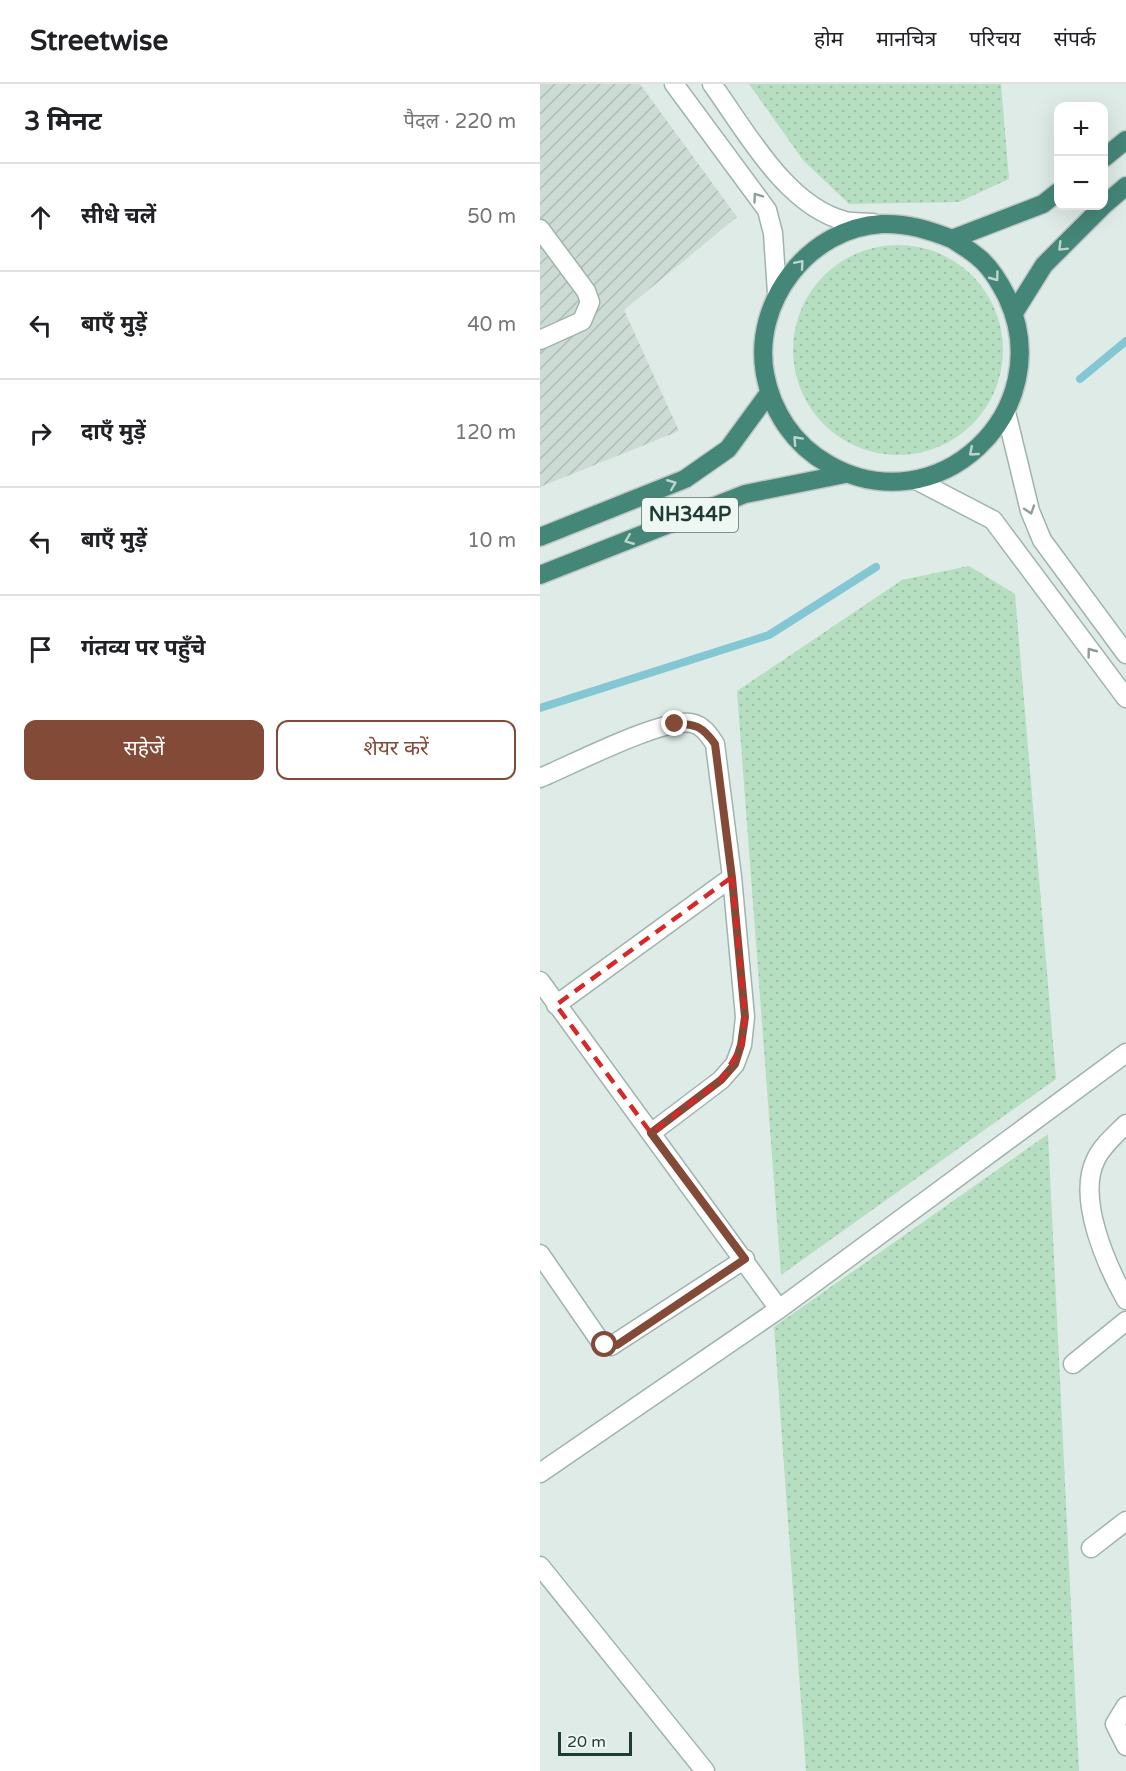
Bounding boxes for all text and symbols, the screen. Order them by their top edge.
text: Streetwise [30,24,168,58]
text: होम [814,27,843,52]
text: मानचित्र [876,27,936,52]
text: परिचय [969,27,1021,52]
text: संपर्क [1054,27,1096,52]
map controls [1054,102,1108,210]
button: + [1054,102,1108,156]
text: 3 मिनट [24,106,102,137]
text: पैदल · 220 m [404,110,516,134]
button: − [1054,156,1108,210]
one-way arrow [754,193,765,204]
icon: ahead [24,201,57,234]
text: सीधे चलें [81,203,156,229]
text: 50 m [467,205,516,229]
one-way arrow [1058,240,1069,251]
one-way arrow [793,260,804,271]
one-way arrow [988,271,999,282]
icon: left [24,309,57,342]
text: बाएँ मुड़ें [81,311,147,337]
text: 40 m [467,313,516,337]
icon: right [24,417,57,450]
text: दाएँ मुड़ें [81,419,146,445]
text: 120 m [455,421,516,445]
one-way arrow [794,436,805,447]
one-way arrow [969,445,979,456]
one-way arrow [666,479,677,491]
road number: NH344P [642,498,738,532]
one-way arrow [1023,504,1036,515]
icon: left [24,525,57,558]
text: बाएँ मुड़ें [81,527,147,553]
text: 10 m [467,529,516,553]
one-way arrow [625,532,635,545]
icon: arrive [24,633,57,666]
text: गंतव्य पर पहुँचे [81,635,206,661]
one-way arrow [1087,647,1098,658]
route end [661,710,687,736]
button: सहेजें [24,720,264,780]
button: शेयर करें [276,720,516,780]
route start [591,1331,617,1357]
scale bar [558,1729,632,1756]
text: 20 m [567,1732,606,1752]

